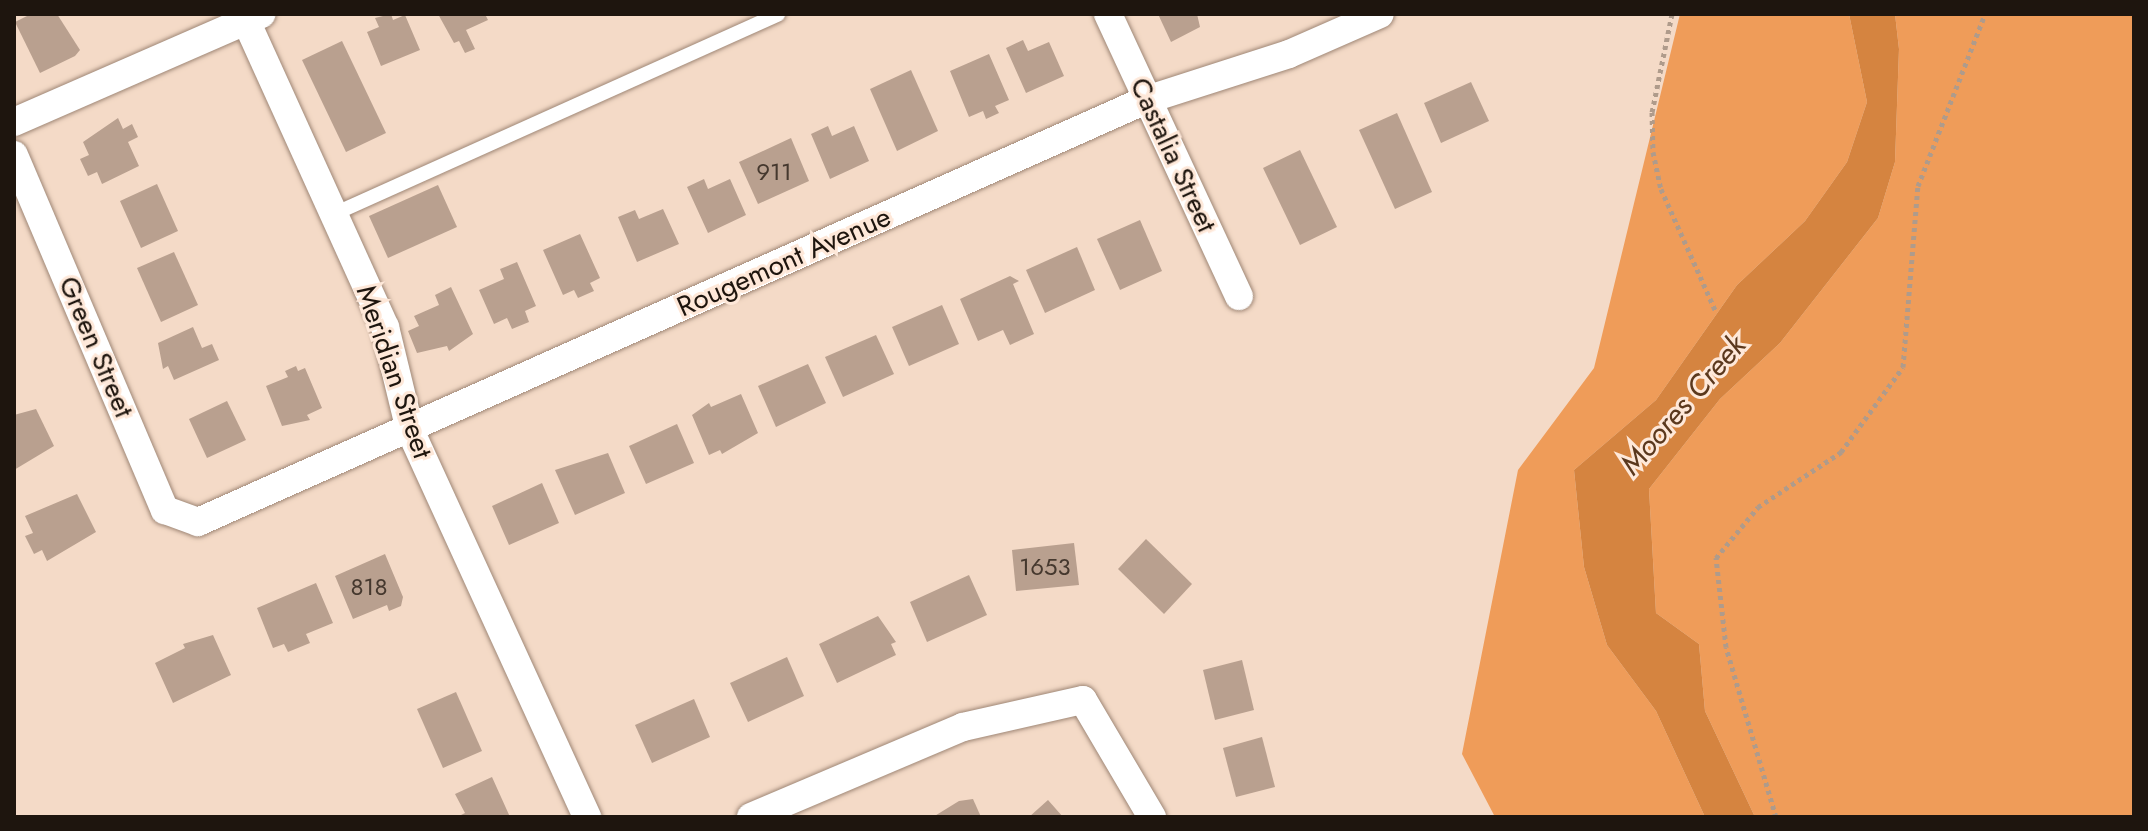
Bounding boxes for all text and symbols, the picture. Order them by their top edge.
street label: Castalia Street [1123,72,1223,238]
house number: 911 [756,158,792,186]
street label: Rougemont Avenue [672,200,896,324]
street label: Green Street [51,272,141,422]
street label: Meridian Street [349,281,439,463]
water label: Moores Creek [1613,328,1753,482]
house number: 1653 [1019,553,1071,581]
house number: 818 [350,573,388,601]

